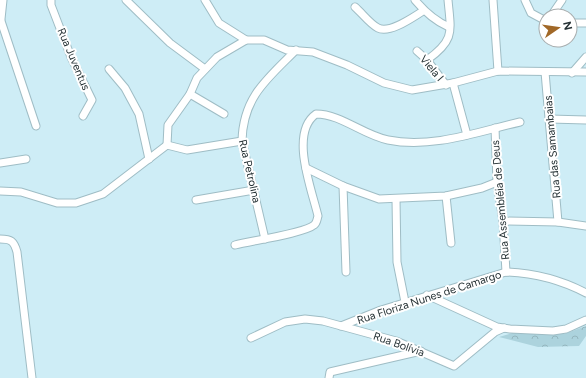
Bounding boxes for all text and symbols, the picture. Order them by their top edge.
north arrow [538,8,578,48]
text: N [560,20,575,31]
street label: Rua Juventus [55,26,92,92]
street label: Viela I [417,53,446,84]
street label: Rua das Samambaias [542,95,563,199]
street label: Rua Petrolina [236,138,263,204]
street label: Rua Assembléia de Deus [489,140,512,260]
street label: Rua Floriza Nunes de Camargo [355,268,503,327]
street label: Rua Bolívia [372,330,426,359]

